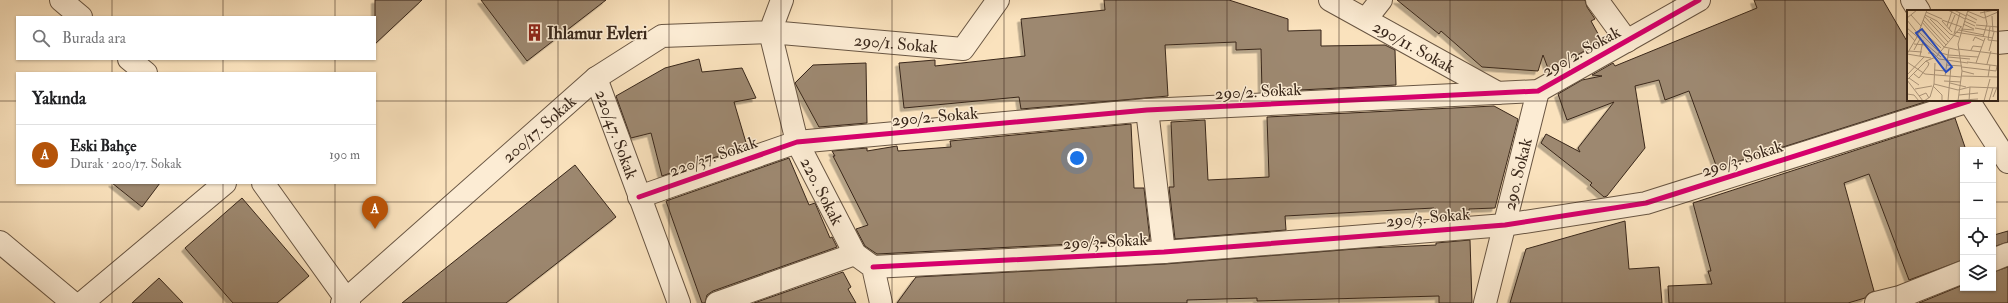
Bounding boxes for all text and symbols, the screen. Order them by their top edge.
inset map [1907,10,1998,101]
search box [16,16,376,60]
street label: 290/11. Sokak [1369,16,1458,78]
street label: 290/2. Sokak [1538,21,1624,82]
building icon: Ihlamur Evleri [524,23,544,43]
place label: Ihlamur Evleri [547,23,648,44]
icon: search [30,27,52,49]
text: Burada ara [62,29,126,48]
street label: 290/1. Sokak [853,29,939,58]
street label: 290/2. Sokak [1214,79,1302,104]
street label: 220/47. Sokak [590,87,642,182]
text: Yakında [32,88,86,109]
street label: 200/17. Sokak [498,91,580,167]
street label: 290/2. Sokak [891,102,979,131]
street label: 220/37. Sokak [666,132,760,181]
street label: 290/3. Sokak [1699,135,1786,182]
street label: 290. Sokak [1499,136,1537,212]
text: Eski Bahçe [70,137,136,156]
text: A [41,147,49,163]
text: 190 m [329,147,360,163]
map controls [1960,147,1996,291]
button: + [1960,147,1996,183]
your location [1067,148,1087,168]
street label: 220. Sokak [796,154,848,229]
text: Durak · 200/17. Sokak [70,156,182,172]
button: − [1960,183,1996,219]
pin: A [362,196,388,229]
street label: 290/3. Sokak [1385,203,1471,232]
button: locate [1960,219,1996,255]
street label: 290/3. Sokak [1062,229,1148,254]
button: layers [1960,255,1996,291]

